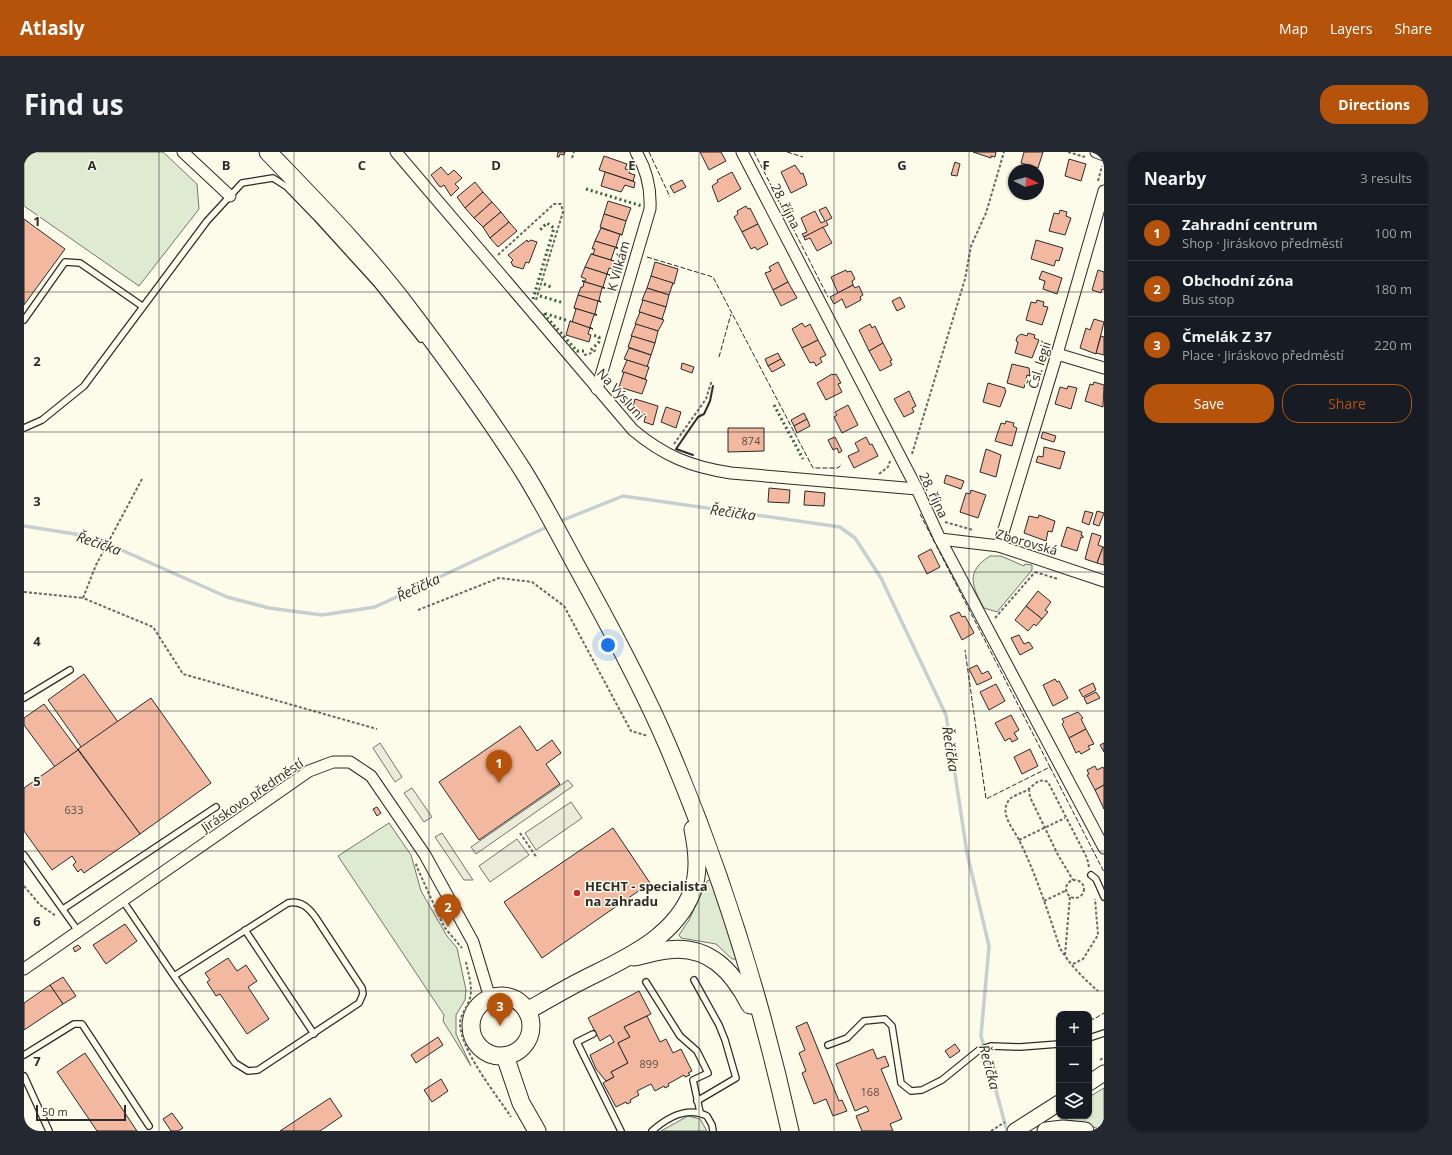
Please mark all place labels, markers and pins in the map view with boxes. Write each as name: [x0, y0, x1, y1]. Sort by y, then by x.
pin: 1: [486, 750, 512, 783]
place label: HECHT - specialista na zahradu: [585, 877, 708, 910]
marker: HECHT - specialista na zahradu: [572, 888, 582, 898]
pin: 2: [435, 894, 461, 927]
pin: 3: [487, 993, 513, 1026]

